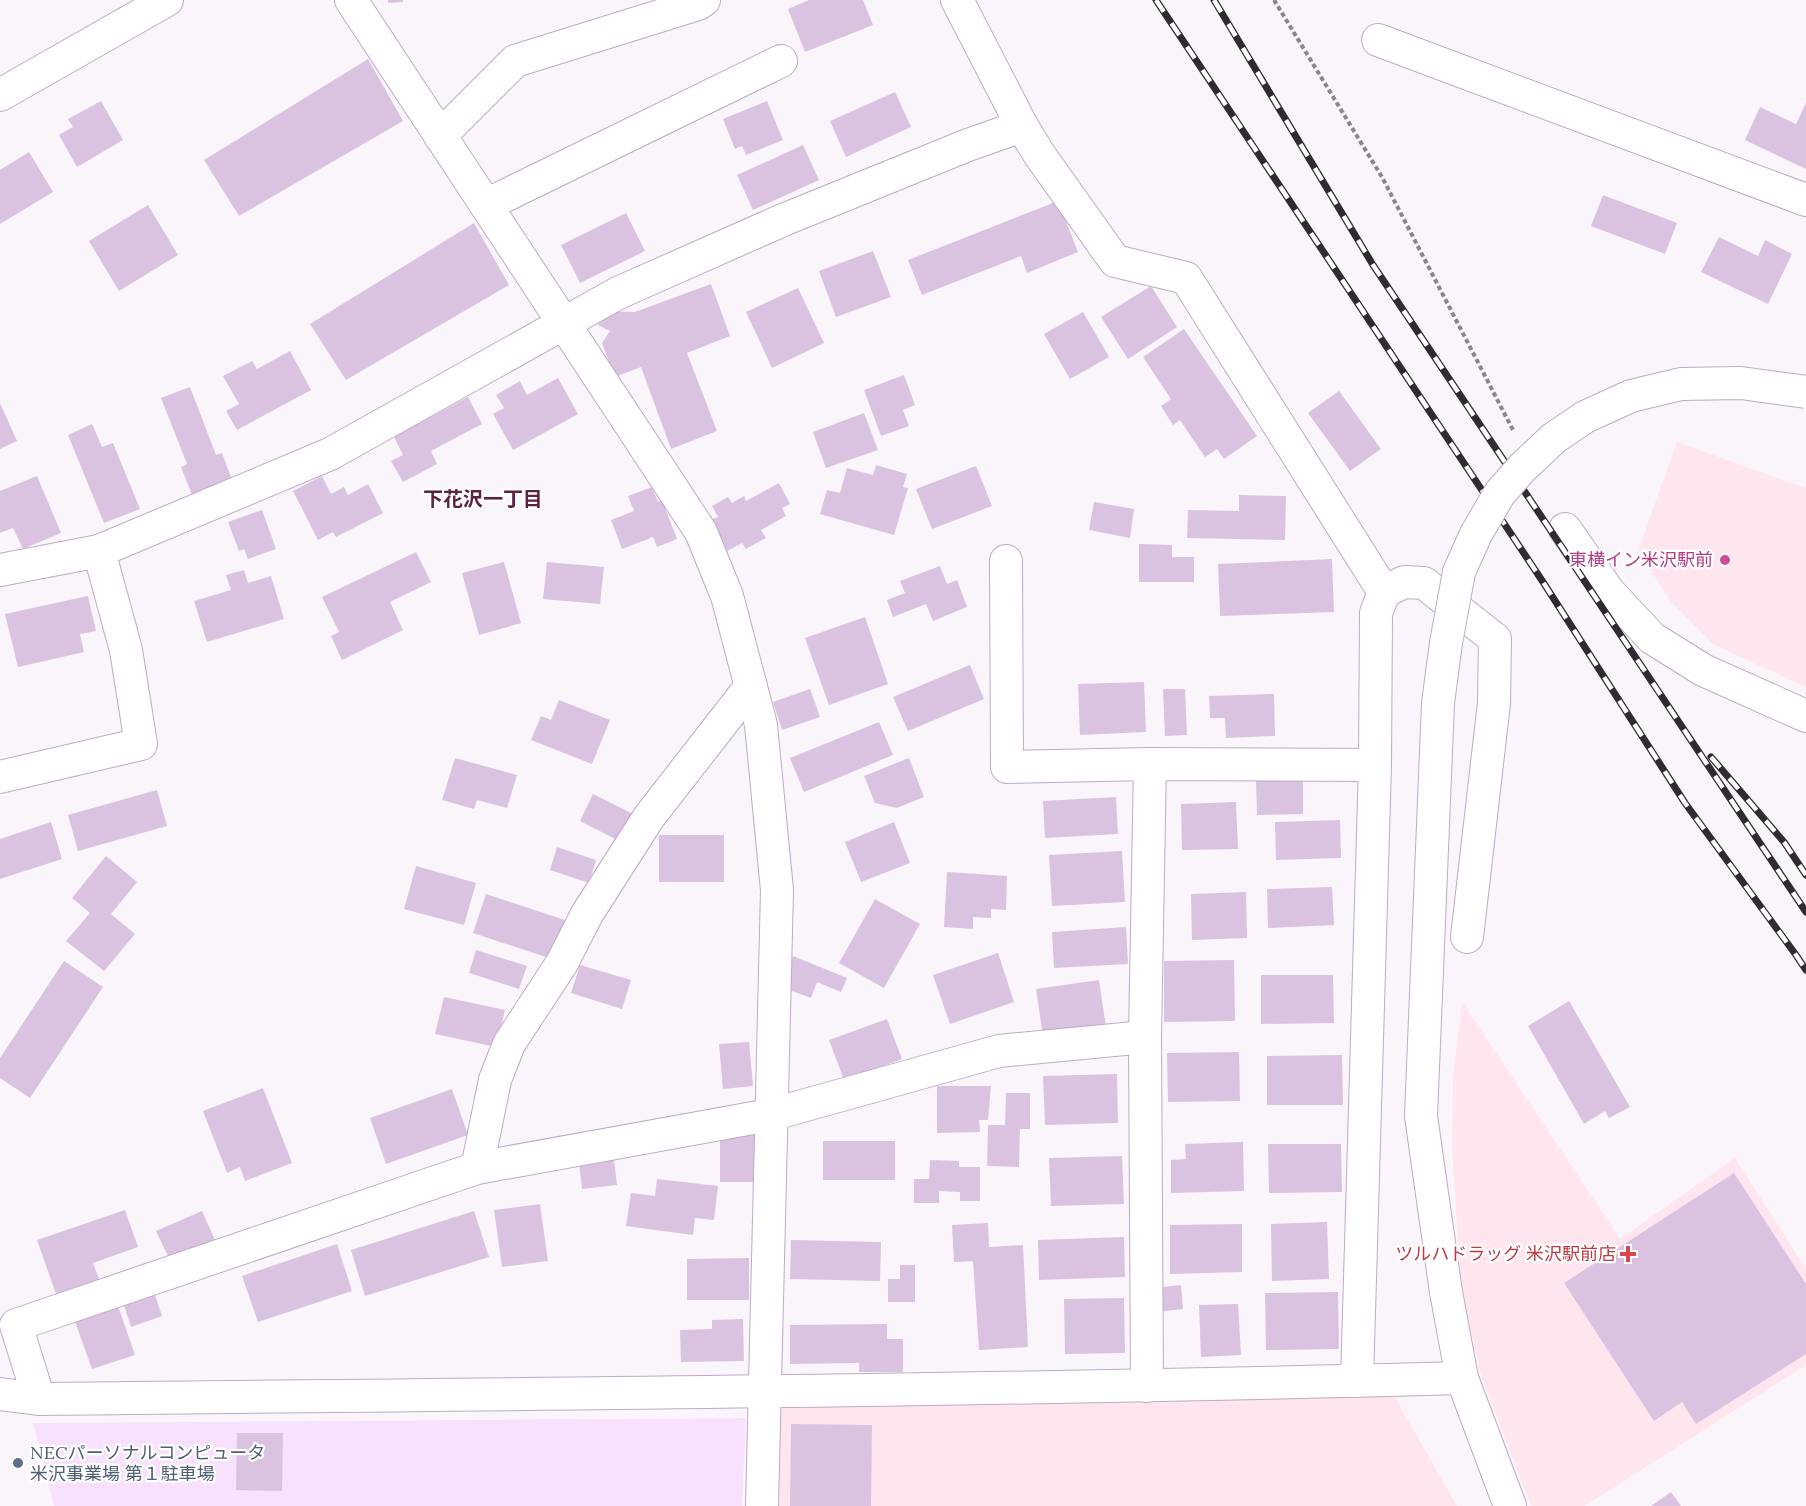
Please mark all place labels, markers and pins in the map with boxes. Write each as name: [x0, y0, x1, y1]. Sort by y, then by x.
place label: 東横イン米沢駅前: [1569, 548, 1713, 571]
marker: 東横イン米沢駅前: [1718, 553, 1732, 567]
place label: ツルハドラッグ 米沢駅前店: [1395, 1242, 1616, 1265]
marker: ツルハドラッグ 米沢駅前店: [1621, 1247, 1635, 1261]
place label: NECパーソナルコンピュータ 米沢事業場 第１駐車場: [30, 1441, 265, 1485]
marker: NECパーソナルコンピュータ 米沢事業場 第１駐車場: [11, 1456, 25, 1470]

